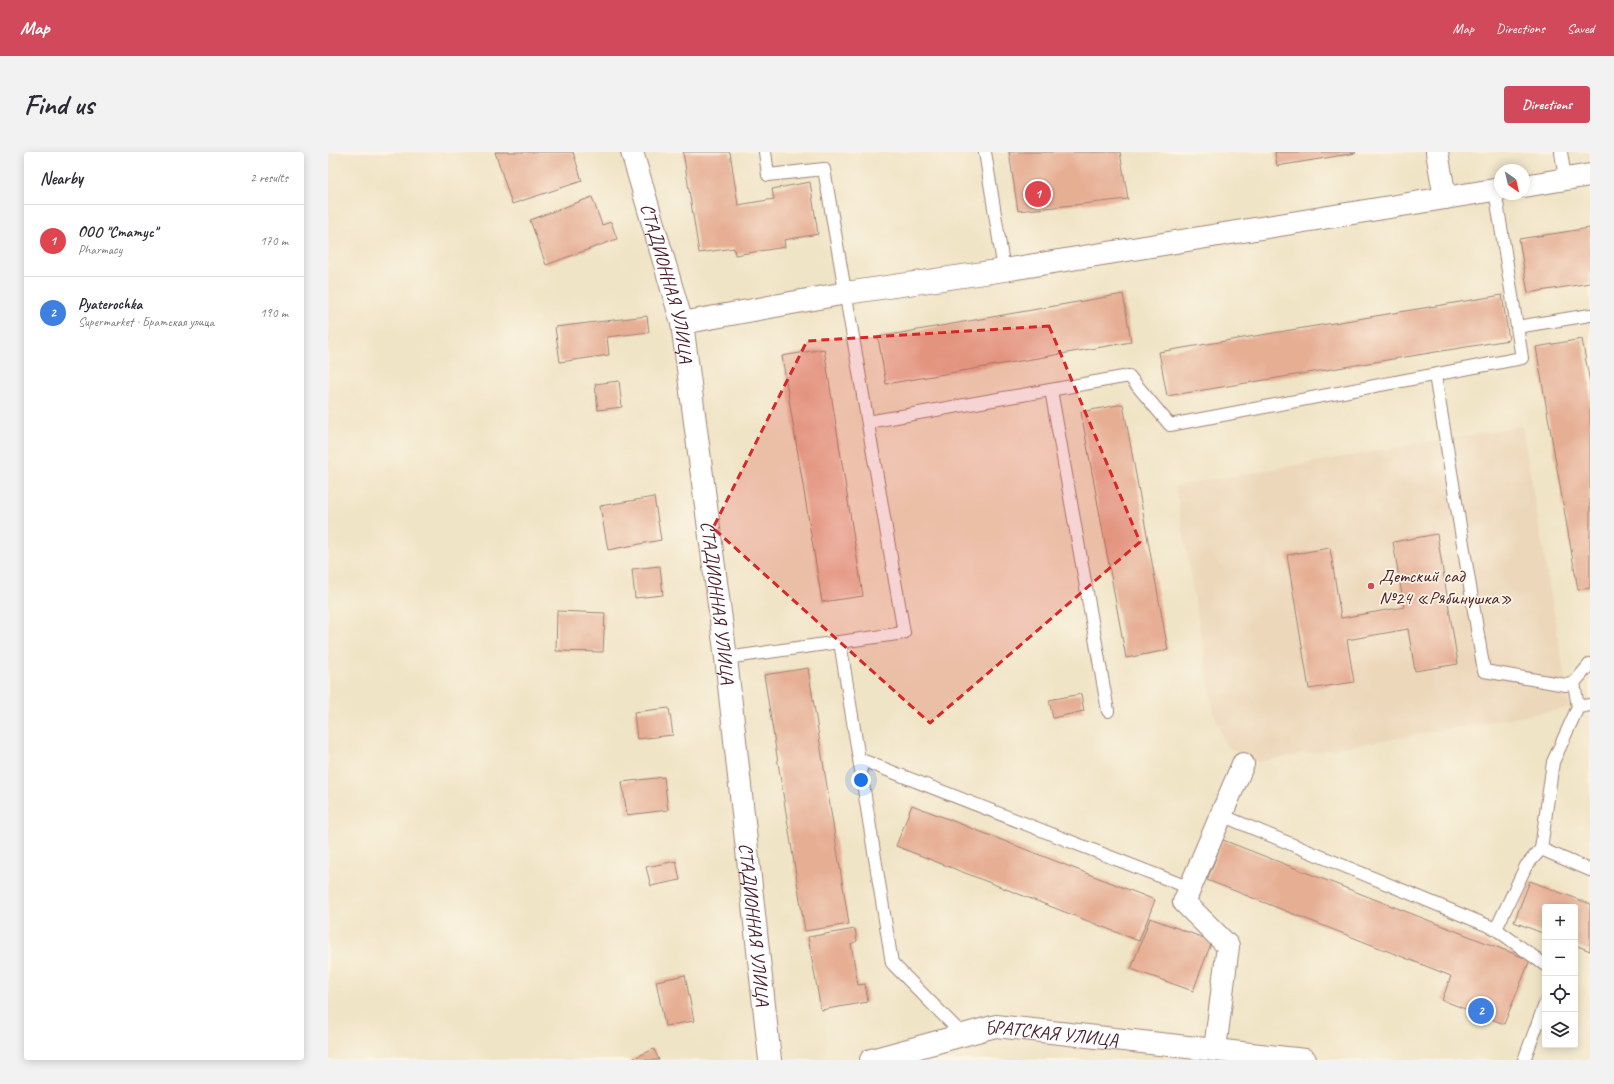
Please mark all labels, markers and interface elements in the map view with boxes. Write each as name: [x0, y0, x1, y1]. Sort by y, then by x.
text: Map: [20, 16, 50, 40]
text: Map: [1453, 20, 1474, 37]
text: Directions: [1496, 20, 1545, 37]
text: Saved: [1567, 20, 1594, 37]
button: Directions: [1504, 86, 1590, 123]
text: Find us: [24, 87, 94, 122]
north arrow: [1494, 164, 1530, 200]
text: Nearby: [40, 168, 83, 189]
text: 2 results: [250, 170, 288, 186]
pin: 1: [1025, 179, 1051, 209]
street label: СТАДИОННАЯ УЛИЦА: [635, 201, 698, 365]
text: ООО "Статус": [78, 223, 157, 242]
text: 1: [50, 233, 56, 249]
text: 170 m: [260, 233, 288, 249]
text: Pharmacy: [78, 242, 122, 258]
text: Pyaterochka: [78, 295, 142, 314]
text: 2: [50, 305, 56, 321]
text: 190 m: [260, 305, 288, 321]
text: Supermarket · Братская улица: [78, 314, 214, 330]
street label: СТАДИОННАЯ УЛИЦА: [695, 520, 740, 686]
place label: Детский сад №24 «Рябинушка»: [1379, 564, 1512, 610]
marker: Детский сад №24 «Рябинушка»: [1366, 581, 1376, 591]
your location: [851, 770, 871, 790]
street label: СТАДИОННАЯ УЛИЦА: [733, 842, 775, 1008]
map controls: [1542, 904, 1578, 1048]
button: +: [1542, 904, 1578, 940]
button: −: [1542, 940, 1578, 976]
button: locate: [1542, 976, 1578, 1012]
pin: 2: [1468, 996, 1494, 1026]
button: layers: [1542, 1012, 1578, 1048]
street label: БРАТСКАЯ УЛИЦА: [982, 1015, 1120, 1052]

